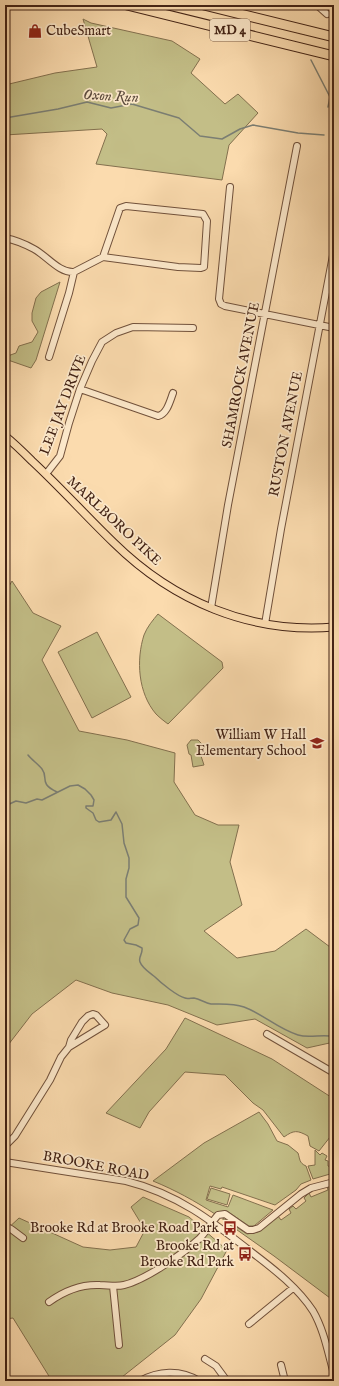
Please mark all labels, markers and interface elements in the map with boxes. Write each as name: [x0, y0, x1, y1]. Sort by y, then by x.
road number: MD 4: [210, 19, 250, 41]
place label: CubeSmart: [46, 22, 111, 40]
shop icon: CubeSmart: [27, 23, 43, 39]
water label: Oxon Run: [83, 85, 139, 107]
street label: SHAMROCK AVENUE: [218, 300, 264, 450]
street label: LEE JAY DRIVE: [36, 352, 91, 458]
street label: RUSTON AVENUE: [265, 370, 307, 498]
street label: MARLBORO PIKE: [63, 473, 165, 570]
place label: William W Hall Elementary School: [196, 726, 306, 760]
school or university icon: William W Hall Elementary School: [309, 735, 325, 751]
street label: BROOKE ROAD: [41, 1147, 151, 1185]
place label: Brooke Rd at Brooke Road Park: [30, 1219, 219, 1237]
bus stop icon: Brooke Rd at Brooke Road Park: [222, 1220, 238, 1236]
place label: Brooke Rd at Brooke Rd Park: [140, 1237, 234, 1271]
bus stop icon: Brooke Rd at Brooke Rd Park: [237, 1246, 253, 1262]

